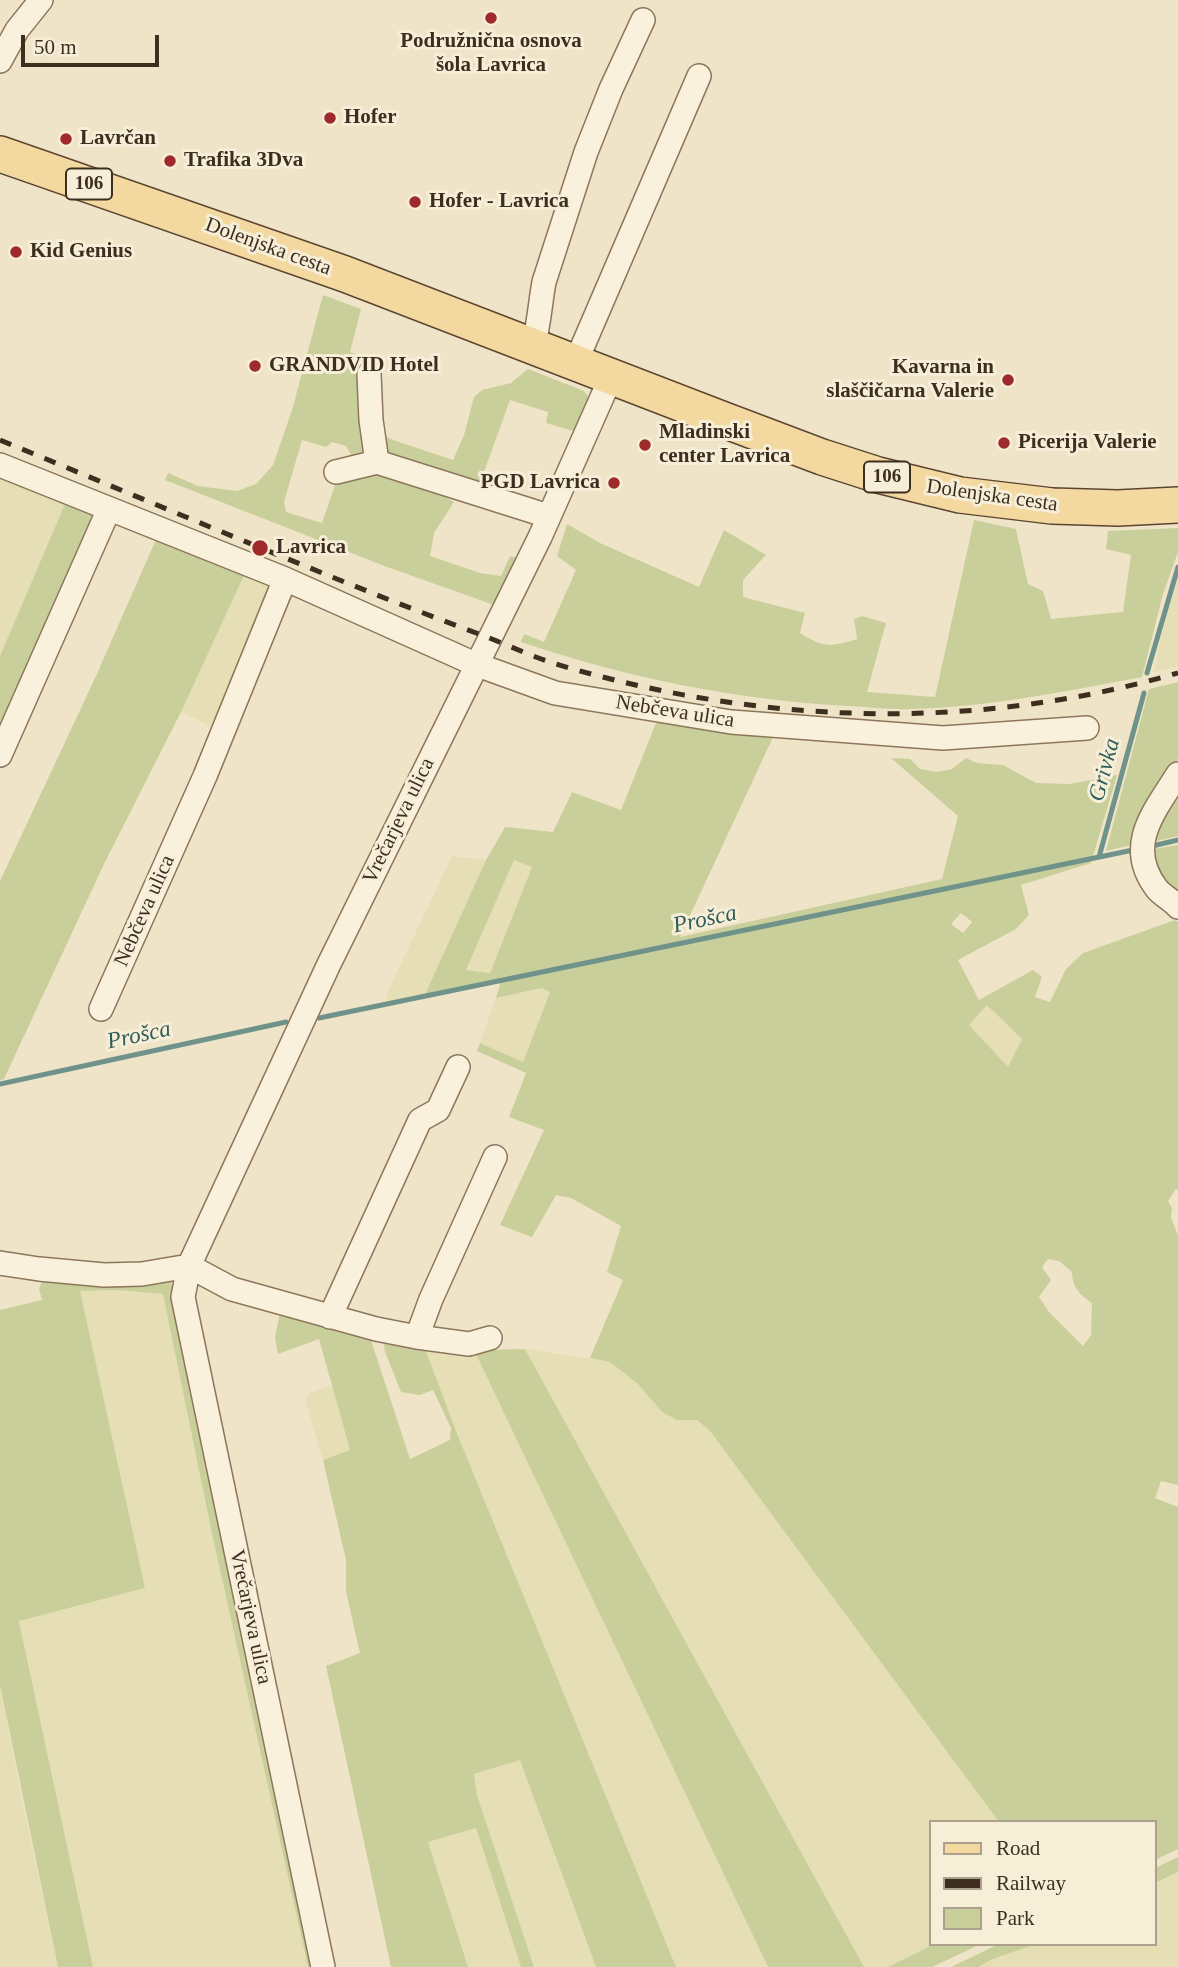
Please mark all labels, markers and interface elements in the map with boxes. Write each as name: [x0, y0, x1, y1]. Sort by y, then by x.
marker: Podružnična osnova šola Lavrica: [483, 10, 499, 26]
scale bar: [24, 21, 163, 65]
place label: Podružnična osnova šola Lavrica: [400, 29, 582, 79]
text: 50 m: [34, 35, 77, 59]
place label: Hofer: [344, 105, 396, 131]
marker: Hofer: [322, 110, 338, 126]
place label: Lavrčan: [80, 126, 156, 152]
marker: Lavrčan: [58, 131, 74, 147]
place label: Trafika 3Dva: [184, 148, 303, 174]
marker: Trafika 3Dva: [162, 153, 178, 169]
road number: 106: [66, 168, 112, 200]
place label: Hofer - Lavrica: [429, 189, 569, 215]
marker: Hofer - Lavrica: [407, 194, 423, 210]
street label: Dolenjska cesta: [201, 213, 335, 281]
place label: Kid Genius: [30, 239, 132, 265]
marker: Kid Genius: [8, 244, 24, 260]
place label: GRANDVID Hotel: [269, 353, 439, 379]
place label: Kavarna in slaščičarna Valerie: [826, 355, 994, 405]
marker: GRANDVID Hotel: [247, 358, 263, 374]
marker: Kavarna in slaščičarna Valerie: [1000, 372, 1016, 388]
place label: Mladinski center Lavrica: [659, 420, 790, 470]
place label: Picerija Valerie: [1018, 430, 1157, 456]
marker: Picerija Valerie: [996, 435, 1012, 451]
marker: Mladinski center Lavrica: [637, 437, 653, 453]
road number: 106: [864, 462, 910, 492]
place label: PGD Lavrica: [480, 470, 600, 496]
street label: Dolenjska cesta: [925, 474, 1059, 518]
marker: PGD Lavrica: [606, 475, 622, 491]
place label: Lavrica: [276, 535, 346, 561]
marker: Lavrica: [250, 538, 270, 558]
street label: Nebčeva ulica: [614, 690, 736, 734]
water label: Grivka: [1083, 736, 1127, 804]
street label: Vrečarjeva ulica: [358, 754, 440, 888]
street label: Nebčeva ulica: [109, 851, 181, 971]
water label: Prošca: [671, 900, 739, 940]
water label: Prošca: [105, 1016, 173, 1056]
street label: Vrečarjeva ulica: [223, 1547, 277, 1687]
legend: [930, 1820, 1157, 1946]
text: Road: [996, 1836, 1040, 1860]
text: Railway: [996, 1871, 1066, 1895]
text: Park: [996, 1906, 1035, 1930]

